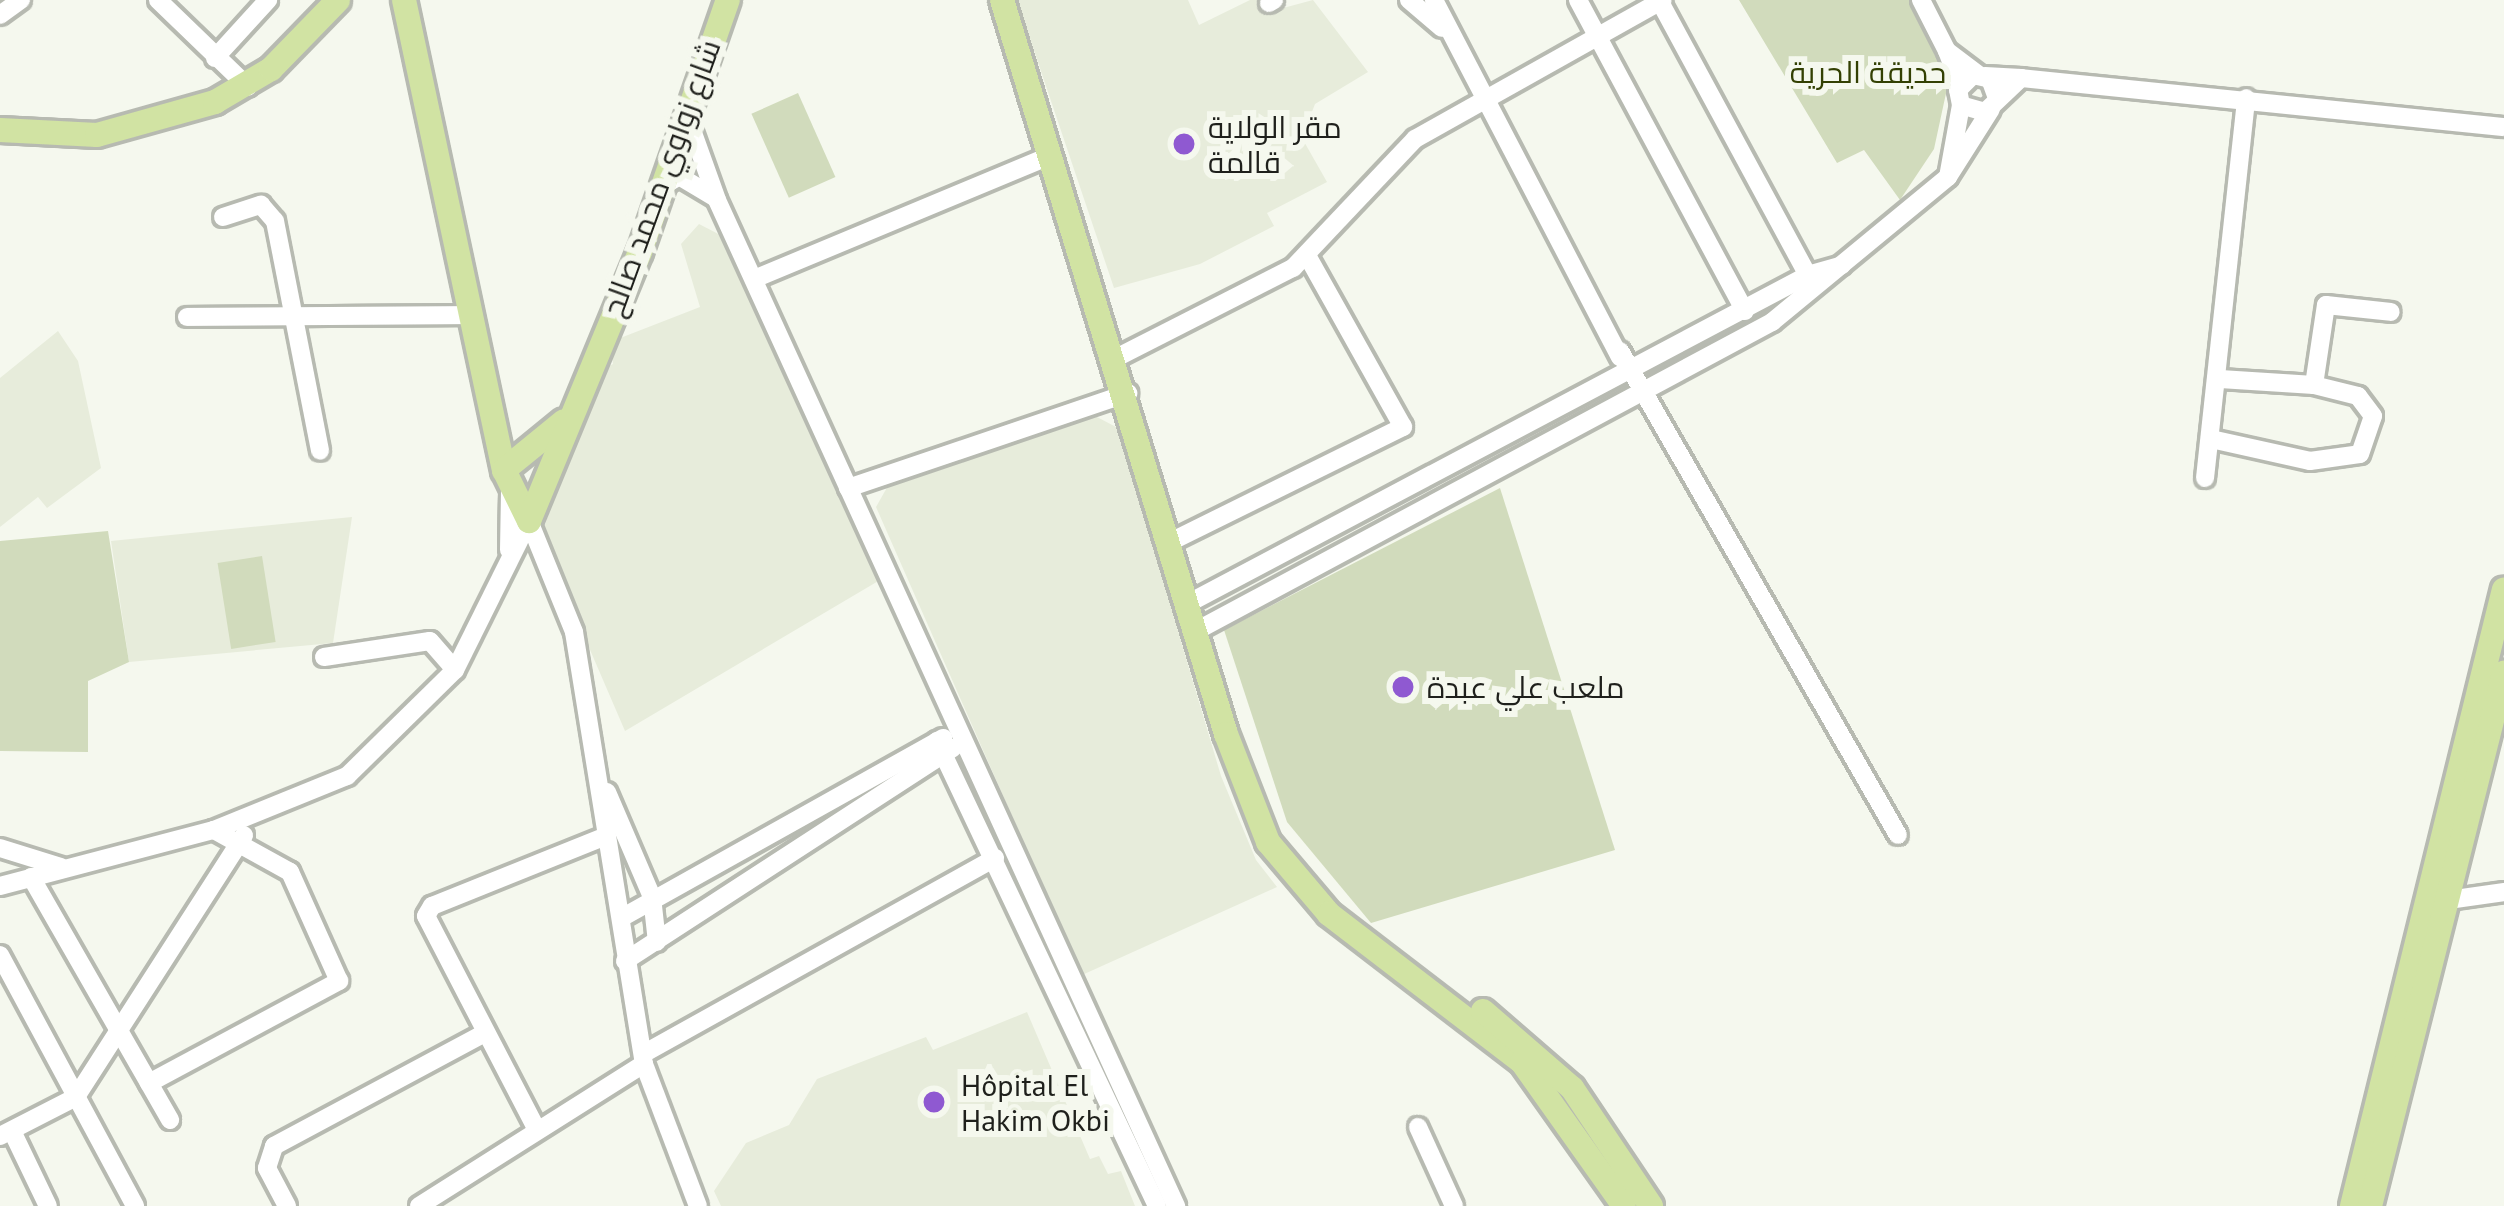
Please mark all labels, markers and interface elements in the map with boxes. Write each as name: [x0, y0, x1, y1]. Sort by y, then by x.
street label: شارع زواوي محمد صالح: [594, 35, 728, 321]
park label: حديقة الحرية: [1790, 54, 1946, 90]
place label: مقر الولاية قالمة: [1208, 109, 1342, 180]
marker: مقر الولاية قالمة: [1171, 131, 1197, 157]
place label: ملعب علي عبدة: [1427, 669, 1625, 705]
marker: ملعب علي عبدة: [1390, 674, 1416, 700]
place label: Hôpital El Hakim Okbi: [961, 1067, 1110, 1138]
marker: Hôpital El Hakim Okbi: [918, 1086, 950, 1118]

